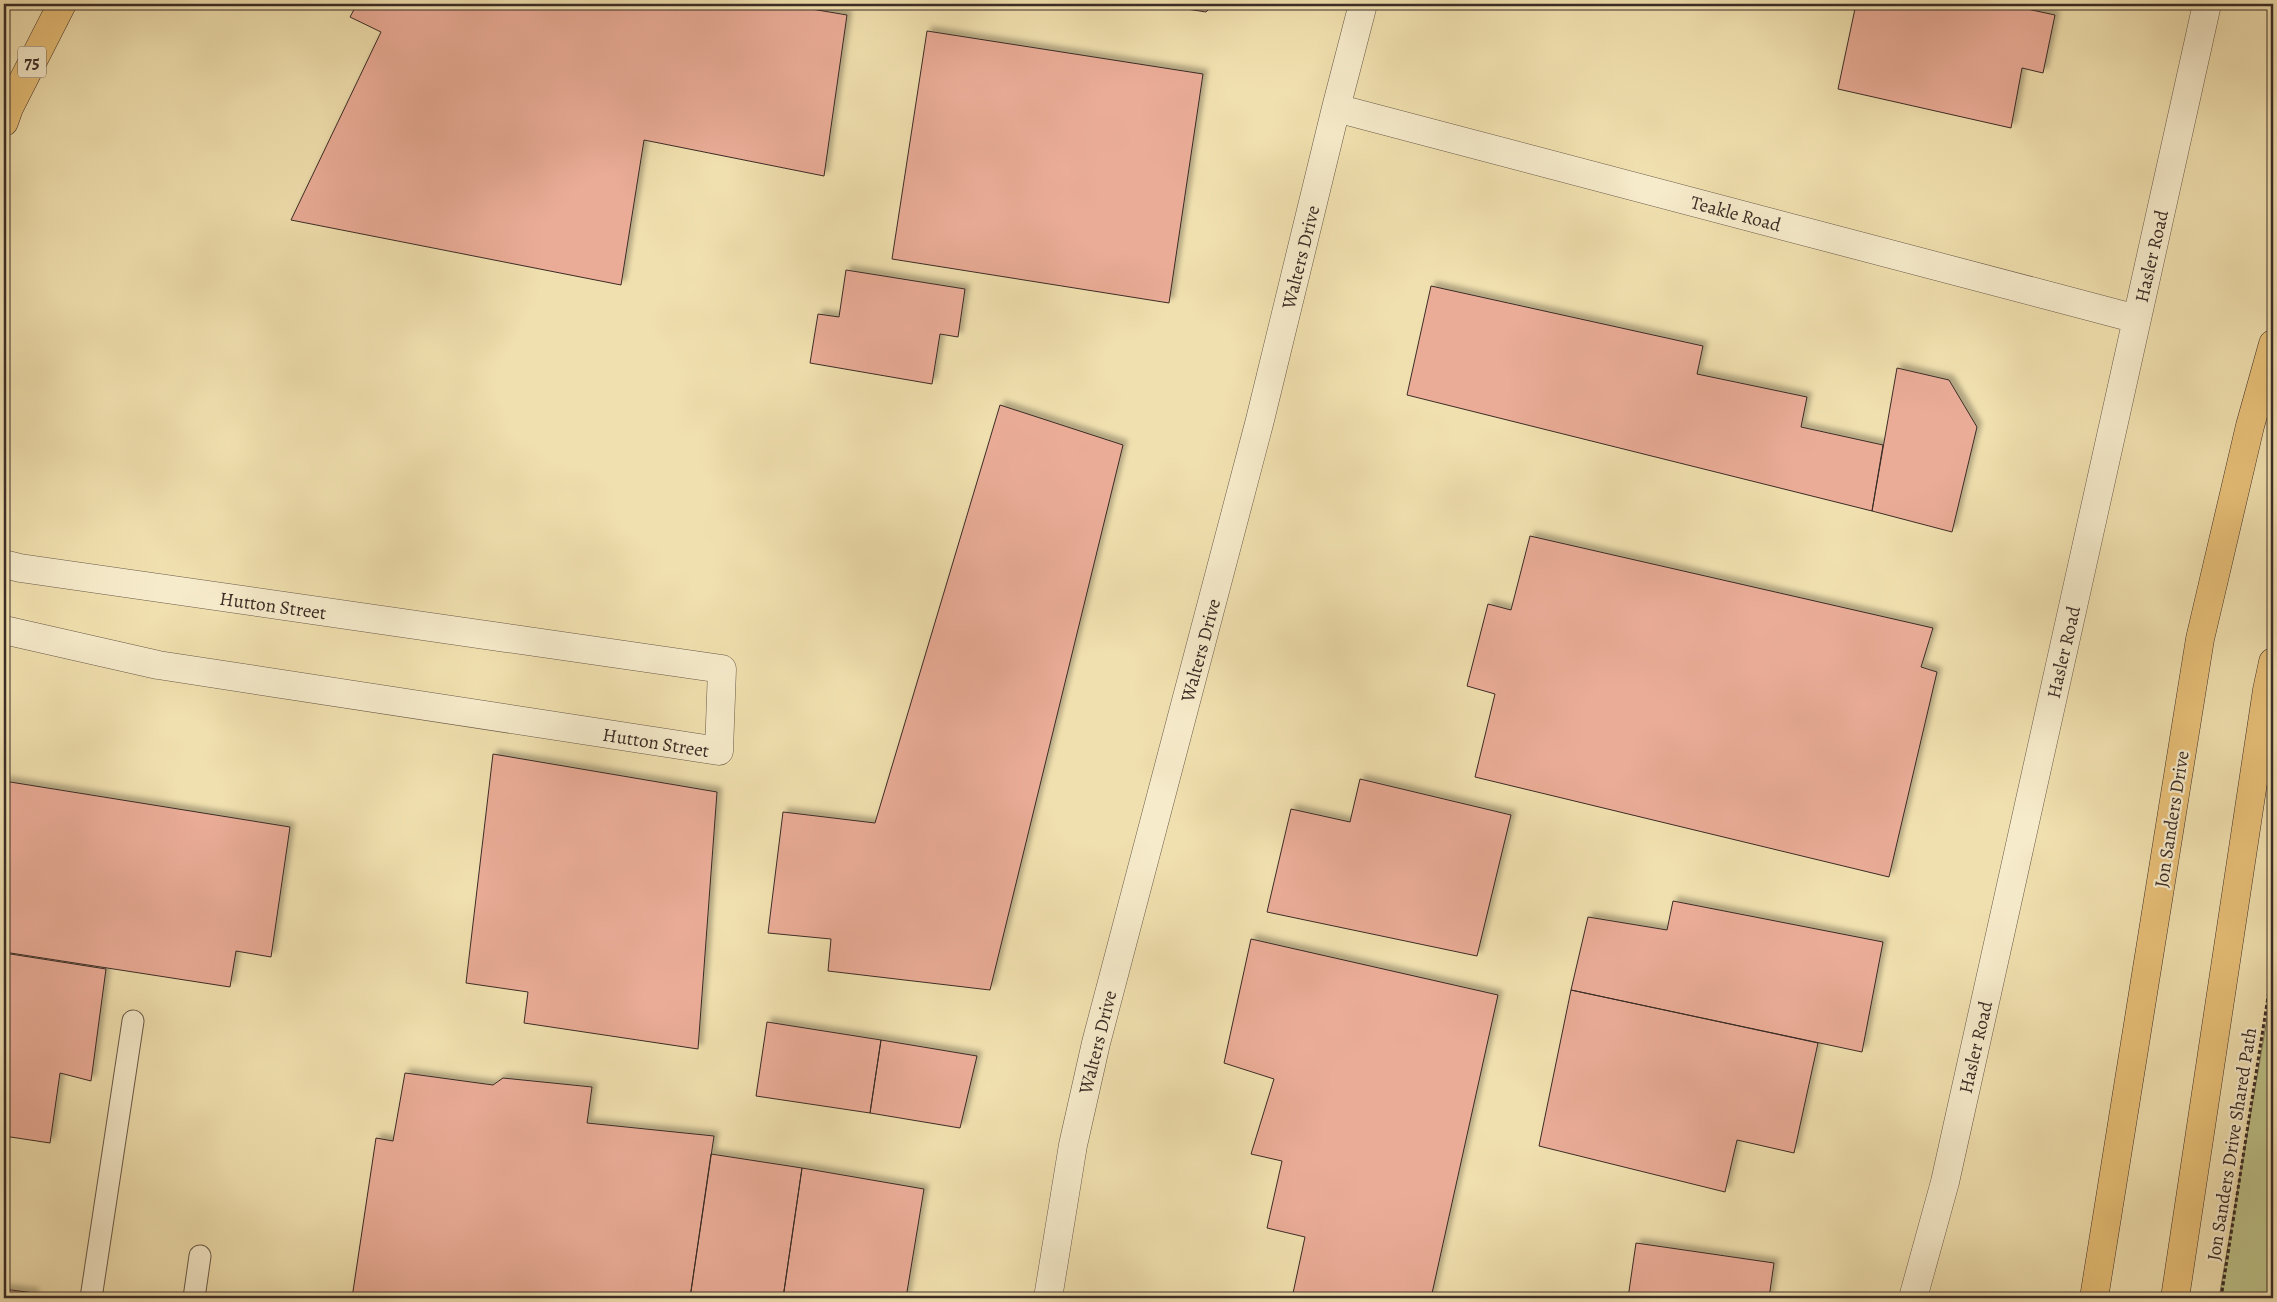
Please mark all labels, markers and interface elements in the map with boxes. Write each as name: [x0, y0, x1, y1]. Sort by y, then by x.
road number: 75: [18, 46, 46, 78]
street label: Teakle Road: [1688, 189, 1785, 239]
street label: Walters Drive: [1275, 203, 1326, 313]
street label: Hasler Road: [2129, 207, 2175, 305]
street label: Hutton Street: [218, 586, 328, 626]
street label: Walters Drive: [1174, 596, 1227, 706]
street label: Hasler Road: [2041, 603, 2087, 701]
street label: Hutton Street: [601, 722, 711, 764]
street label: Jon Sanders Drive: [2148, 749, 2196, 889]
street label: Walters Drive: [1072, 988, 1123, 1098]
street label: Hasler Road: [1953, 998, 1999, 1096]
street label: Jon Sanders Drive Shared Path: [2201, 1026, 2263, 1263]

